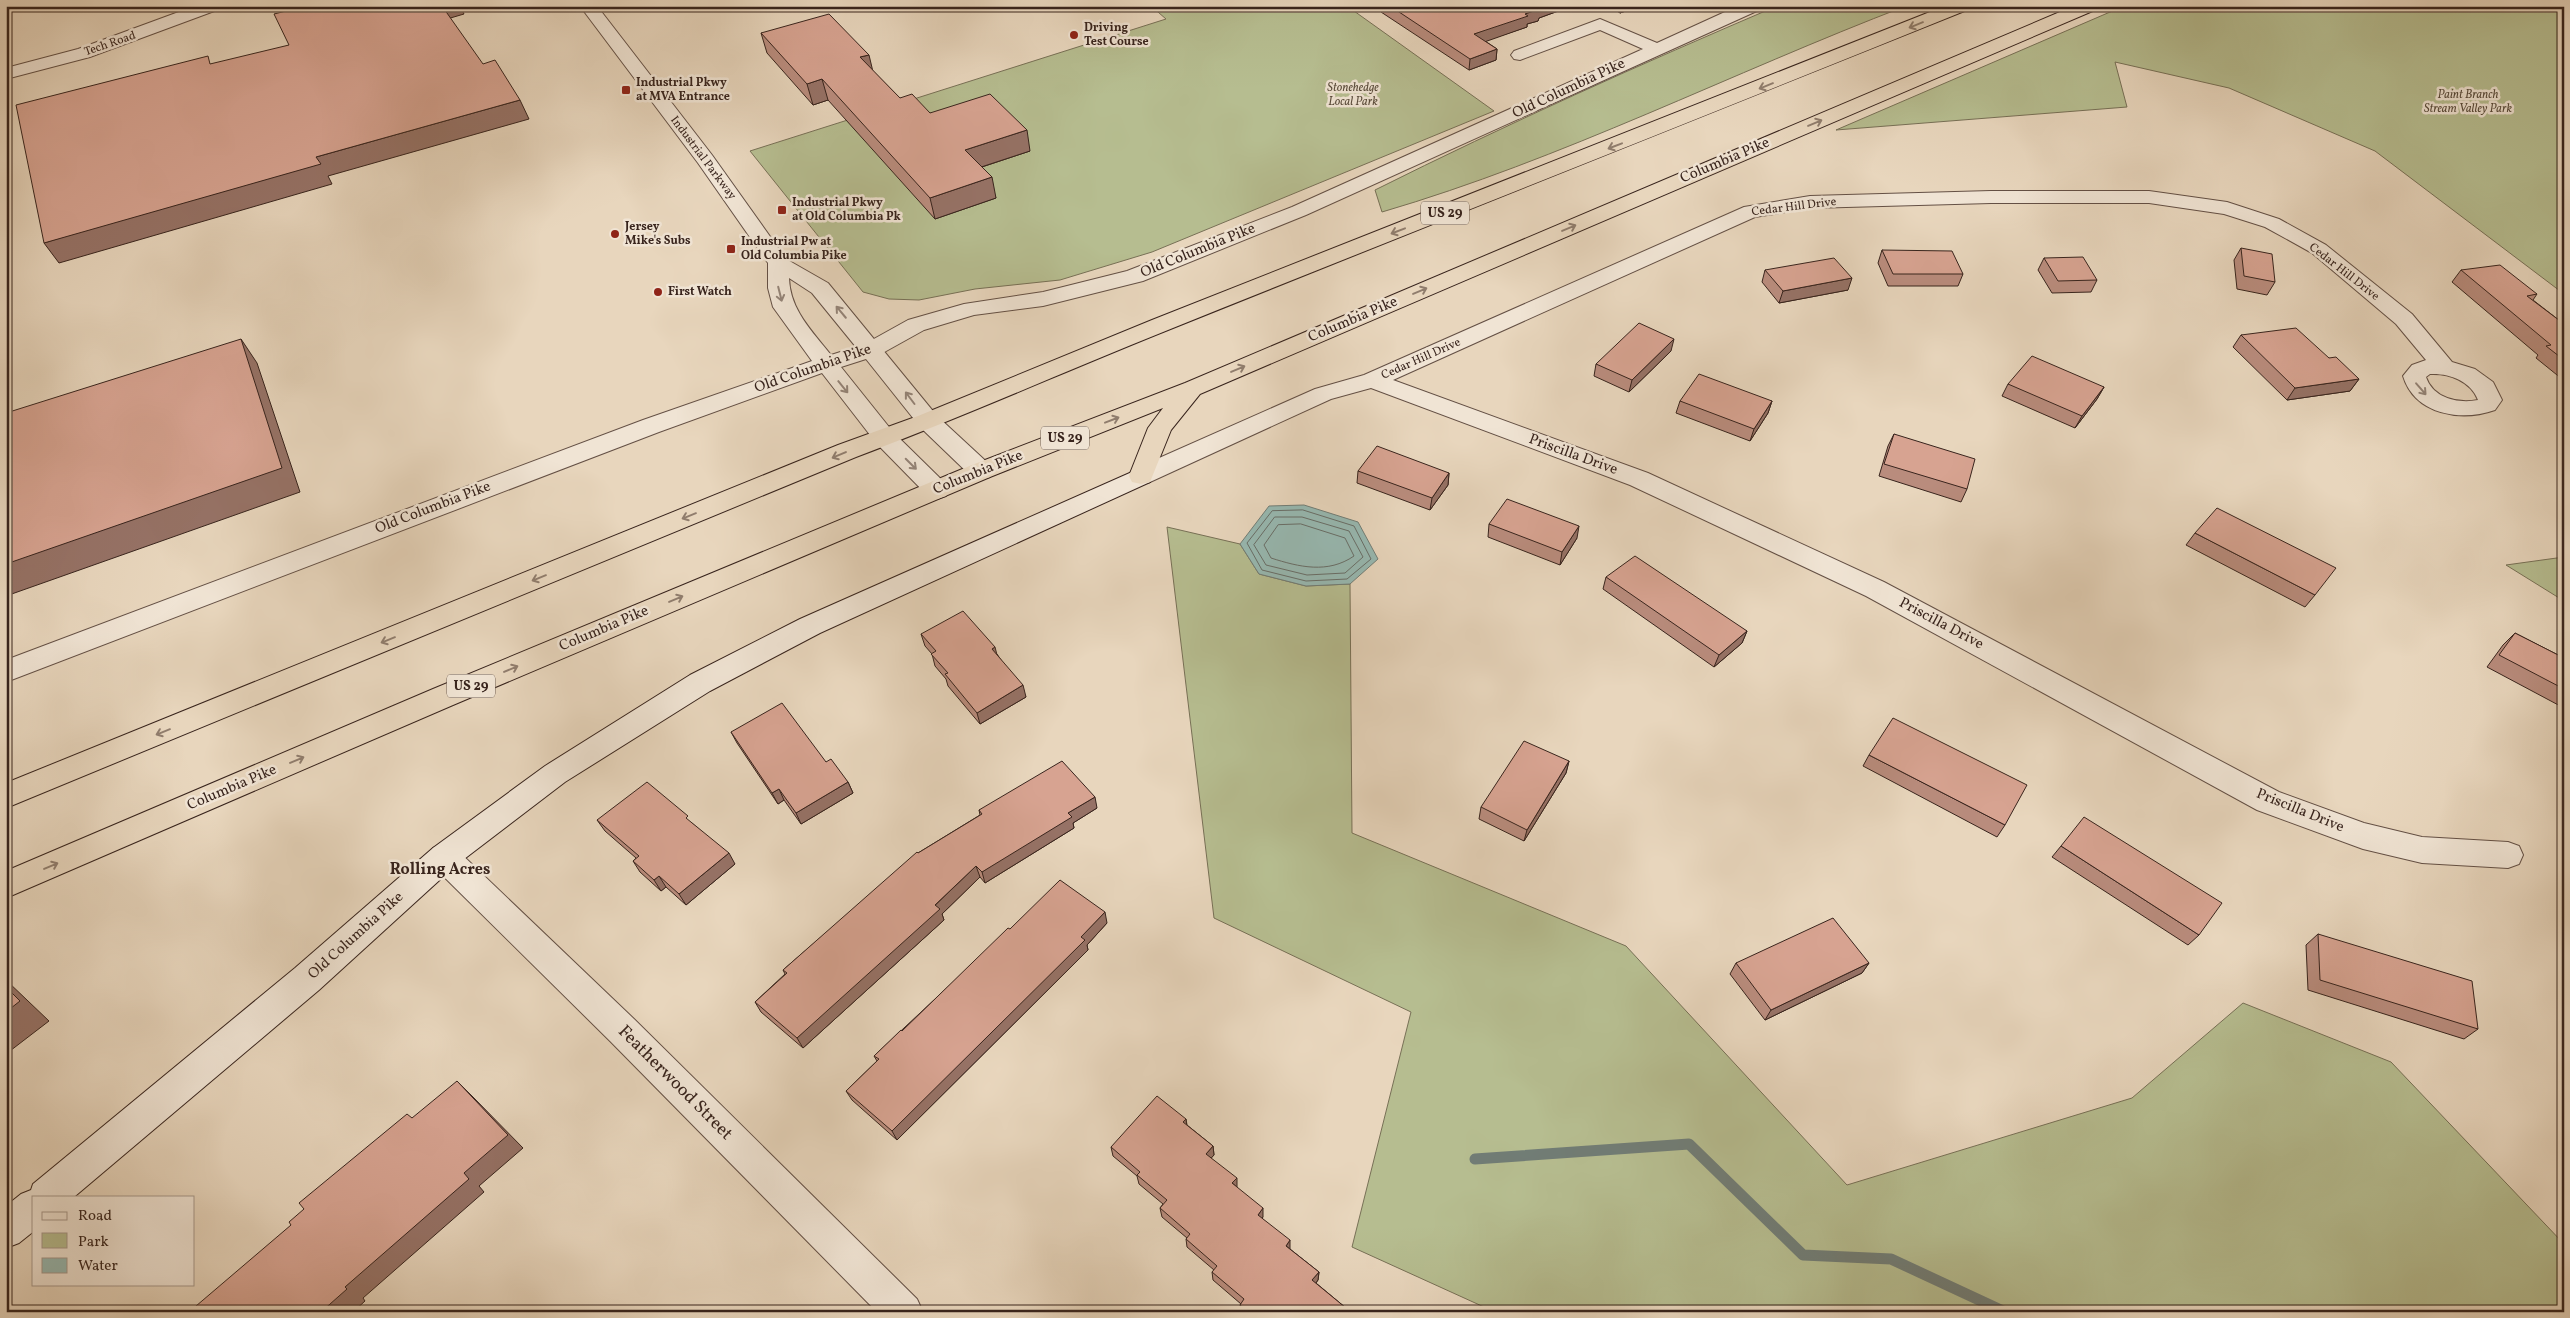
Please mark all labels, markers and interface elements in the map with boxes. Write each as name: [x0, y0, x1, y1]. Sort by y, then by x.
place label: Driving Test Course: [1084, 20, 1149, 50]
one-way arrow: [1909, 20, 1924, 30]
street label: Tech Road: [82, 28, 138, 60]
marker: Driving Test Course: [1068, 29, 1080, 41]
street label: Old Columbia Pike: [1509, 54, 1629, 124]
place label: Industrial Pkwy at MVA Entrance: [636, 75, 730, 105]
park label: Stonehedge Local Park: [1327, 80, 1379, 110]
one-way arrow: [1758, 82, 1773, 91]
marker: Industrial Pkwy at MVA Entrance: [620, 84, 632, 96]
park label: Paint Branch Stream Valley Park: [2424, 87, 2513, 117]
street label: Industrial Parkway: [666, 113, 740, 203]
one-way arrow: [1807, 118, 1822, 127]
street label: Columbia Pike: [1677, 133, 1773, 189]
one-way arrow: [1608, 142, 1623, 151]
street label: Cedar Hill Drive: [1751, 194, 1838, 220]
place label: Industrial Pkwy at Old Columbia Pk: [792, 195, 902, 225]
road number: US 29: [1421, 202, 1469, 224]
marker: Industrial Pkwy at Old Columbia Pk: [776, 204, 788, 216]
street label: Old Columbia Pike: [1137, 218, 1259, 284]
place label: Jersey Mike's Subs: [624, 219, 691, 249]
one-way arrow: [1561, 222, 1576, 232]
marker: Jersey Mike's Subs: [609, 228, 621, 240]
one-way arrow: [1391, 228, 1406, 237]
place label: Industrial Pw at Old Columbia Pike: [741, 234, 847, 264]
street label: Cedar Hill Drive: [2305, 239, 2383, 305]
marker: Industrial Pw at Old Columbia Pike: [725, 243, 737, 255]
place label: First Watch: [668, 284, 732, 300]
marker: First Watch: [652, 286, 664, 298]
one-way arrow: [775, 286, 785, 302]
one-way arrow: [1412, 286, 1427, 296]
street label: Columbia Pike: [1305, 292, 1401, 348]
one-way arrow: [835, 306, 846, 319]
street label: Cedar Hill Drive: [1379, 334, 1463, 384]
street label: Old Columbia Pike: [752, 339, 874, 399]
one-way arrow: [1230, 363, 1245, 373]
one-way arrow: [838, 380, 849, 393]
one-way arrow: [2415, 382, 2427, 395]
one-way arrow: [905, 392, 916, 405]
one-way arrow: [1104, 415, 1120, 424]
road number: US 29: [1041, 426, 1089, 449]
street label: Priscilla Drive: [1526, 429, 1620, 481]
street label: Columbia Pike: [930, 445, 1026, 501]
one-way arrow: [832, 450, 847, 460]
one-way arrow: [905, 458, 917, 470]
street label: Old Columbia Pike: [372, 476, 494, 540]
one-way arrow: [682, 512, 697, 522]
one-way arrow: [532, 574, 547, 583]
street label: Priscilla Drive: [1895, 593, 1987, 655]
one-way arrow: [668, 594, 683, 603]
street label: Columbia Pike: [556, 601, 652, 657]
one-way arrow: [381, 636, 396, 645]
one-way arrow: [502, 664, 518, 673]
road number: US 29: [447, 674, 495, 698]
one-way arrow: [156, 728, 172, 737]
one-way arrow: [289, 755, 304, 765]
street label: Columbia Pike: [184, 760, 280, 816]
street label: Priscilla Drive: [2253, 784, 2347, 838]
district label: Rolling Acres: [390, 859, 490, 881]
one-way arrow: [43, 861, 58, 871]
street label: Old Columbia Pike: [304, 887, 408, 985]
street label: Featherwood Street: [612, 1020, 738, 1146]
legend: [32, 1196, 195, 1286]
text: Road: [78, 1206, 112, 1227]
text: Park: [78, 1232, 109, 1253]
text: Water: [78, 1256, 118, 1277]

